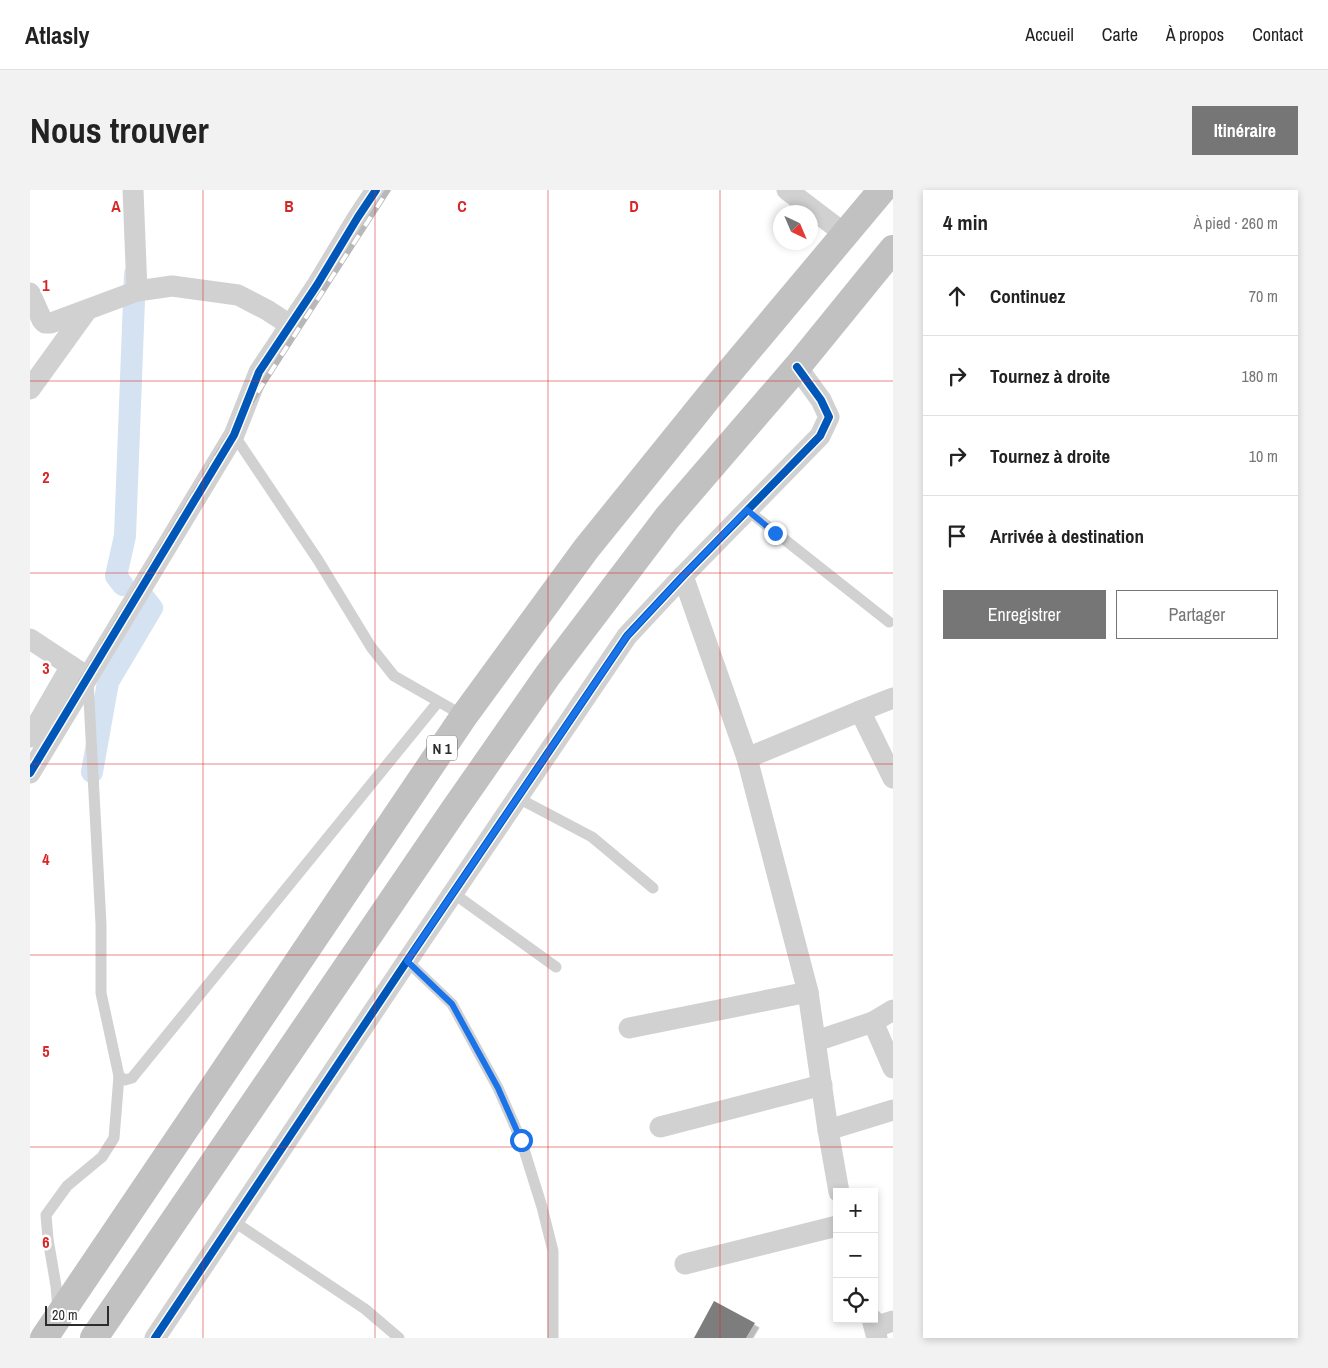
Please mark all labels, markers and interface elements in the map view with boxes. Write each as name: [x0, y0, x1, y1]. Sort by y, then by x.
text: Atlasly: [25, 19, 90, 51]
text: Accueil: [1025, 22, 1074, 47]
text: Carte: [1102, 22, 1138, 47]
text: À propos: [1166, 22, 1224, 47]
text: Contact: [1252, 22, 1303, 47]
button: Itinéraire: [1192, 106, 1298, 155]
text: Nous trouver: [30, 107, 209, 154]
text: A: [111, 195, 121, 217]
text: B: [284, 195, 294, 217]
text: C: [457, 195, 467, 217]
text: D: [629, 195, 639, 217]
north arrow: [773, 205, 818, 250]
text: 4 min: [943, 208, 988, 237]
text: À pied · 260 m: [1193, 212, 1278, 234]
text: 1: [42, 274, 50, 296]
icon: ahead: [943, 282, 971, 310]
text: Continuez: [990, 283, 1065, 309]
text: 70 m: [1249, 285, 1278, 307]
icon: right: [943, 362, 971, 390]
text: Tournez à droite: [990, 363, 1110, 389]
text: 180 m: [1242, 365, 1278, 387]
icon: right: [943, 442, 971, 470]
text: Tournez à droite: [990, 443, 1110, 469]
text: 10 m: [1249, 445, 1278, 467]
text: 2: [42, 466, 50, 488]
route end: [764, 522, 787, 545]
icon: arrive: [943, 522, 971, 550]
text: Arrivée à destination: [990, 523, 1144, 549]
button: Enregistrer: [943, 590, 1106, 639]
button: Partager: [1116, 590, 1278, 639]
text: 3: [42, 657, 50, 679]
road number: N 1: [427, 736, 457, 760]
text: 4: [42, 848, 50, 870]
text: 5: [42, 1040, 50, 1062]
route start: [510, 1129, 533, 1152]
map controls: [833, 1188, 878, 1323]
button: +: [833, 1188, 878, 1233]
text: 6: [42, 1231, 50, 1253]
button: −: [833, 1233, 878, 1278]
button: locate: [833, 1278, 878, 1323]
scale bar: [45, 1303, 109, 1326]
text: 20 m: [52, 1306, 78, 1324]

